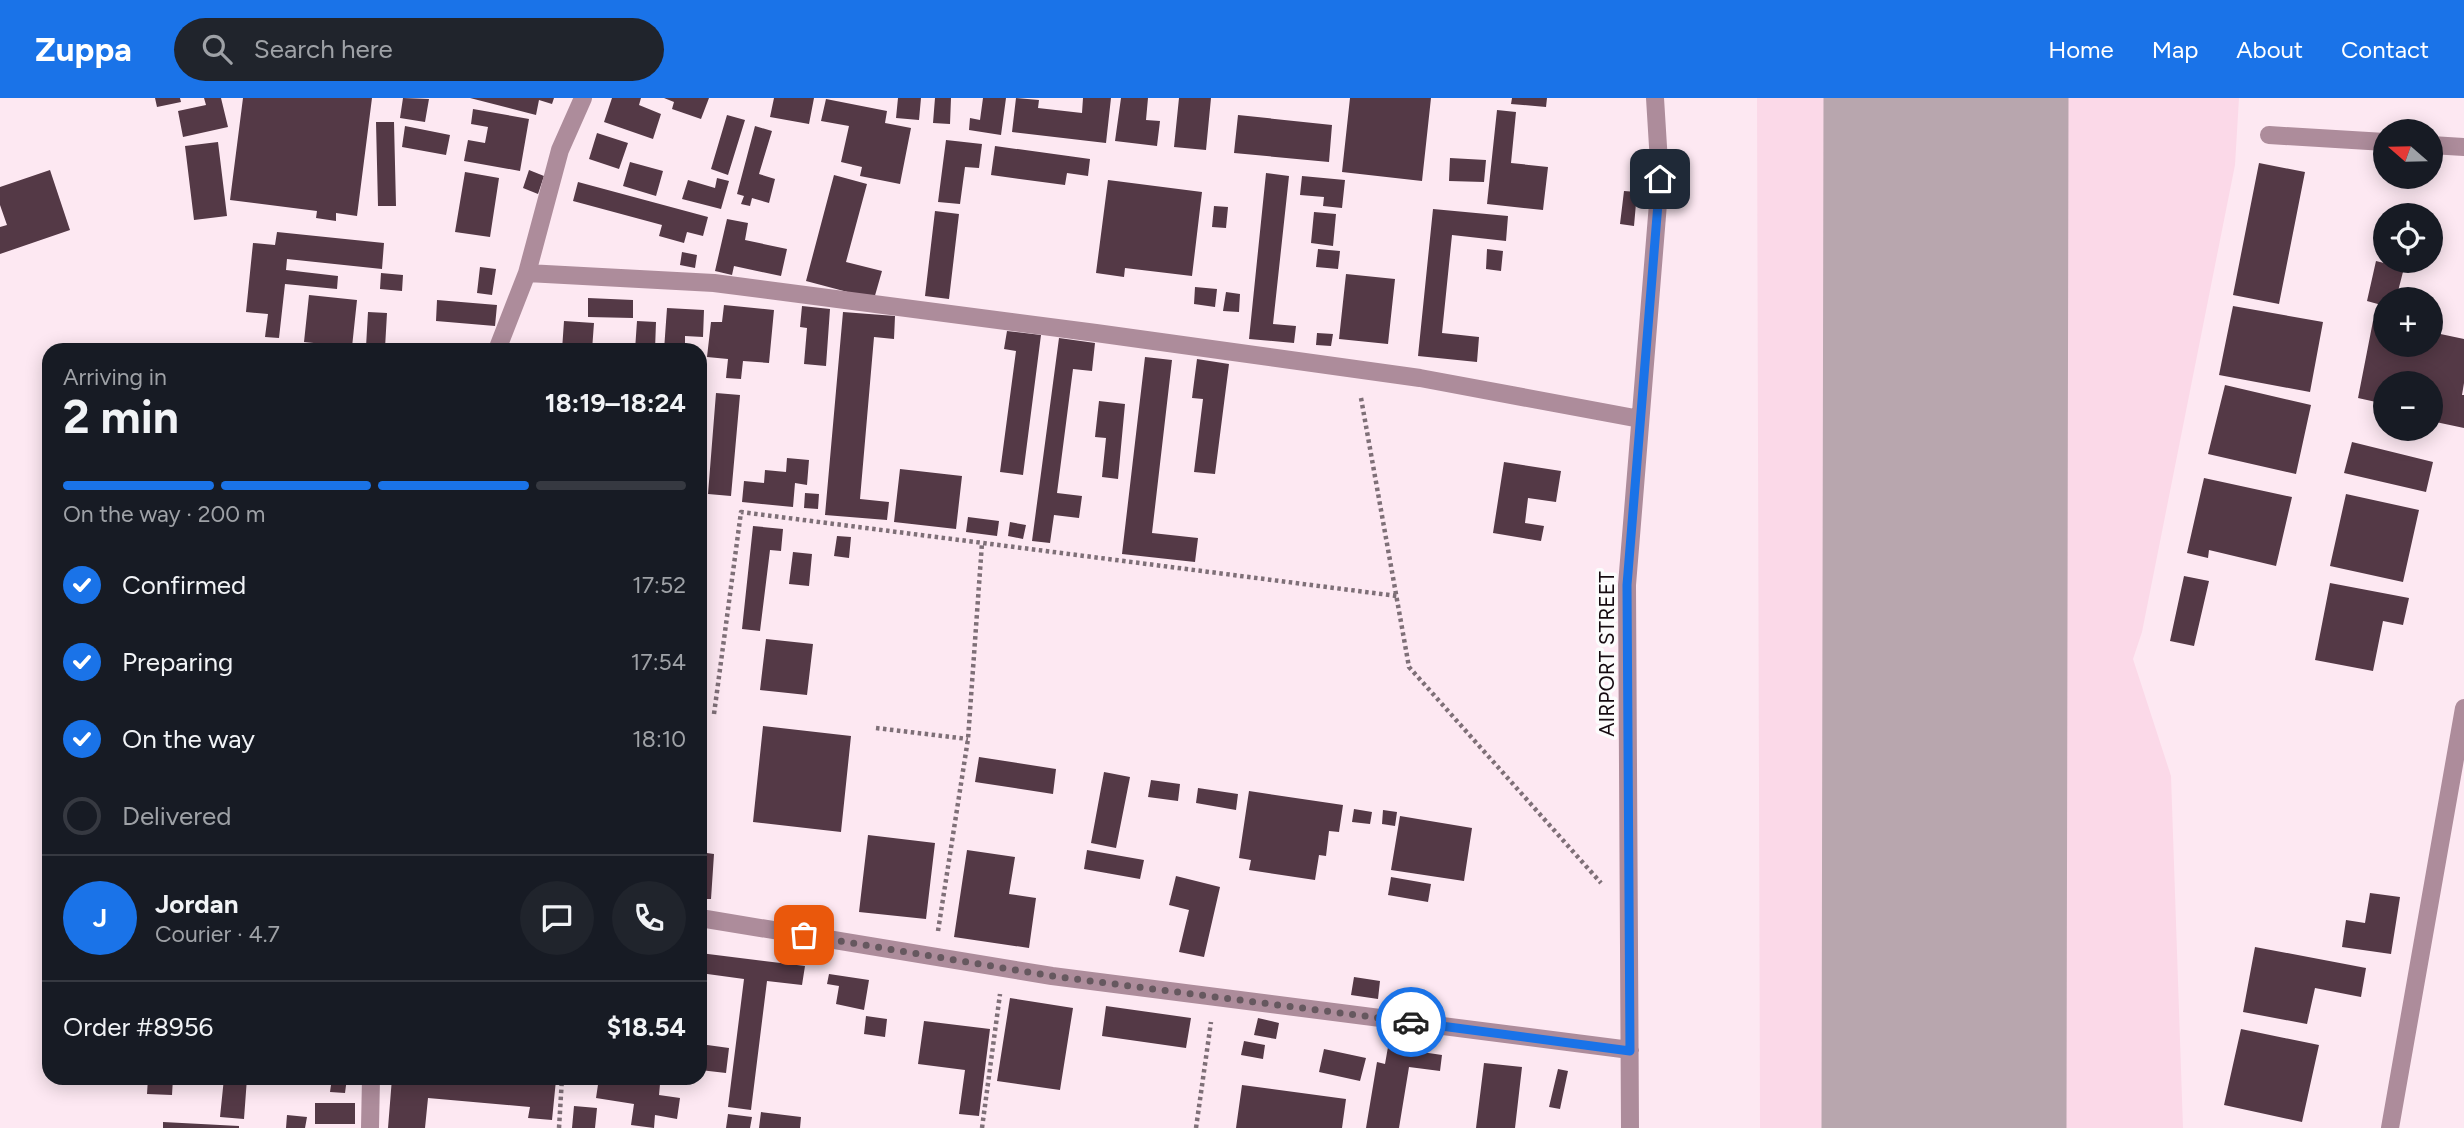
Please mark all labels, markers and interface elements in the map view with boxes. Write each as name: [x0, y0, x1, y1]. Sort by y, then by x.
search box: [174, 18, 664, 81]
text: Zuppa: [35, 30, 132, 69]
icon: search: [198, 30, 236, 68]
text: Search here: [254, 33, 393, 65]
text: Home: [2048, 35, 2114, 64]
text: Map: [2152, 35, 2198, 64]
text: About: [2236, 35, 2303, 64]
text: Contact: [2341, 35, 2429, 64]
north arrow: [2373, 119, 2443, 189]
map controls: [2373, 119, 2443, 441]
pin: [1630, 149, 1690, 209]
icon: home: [1641, 160, 1679, 198]
button: locate: [2373, 203, 2443, 273]
button: +: [2373, 287, 2443, 357]
text: Arriving in: [63, 363, 167, 391]
button: −: [2373, 371, 2443, 441]
text: 18:19–18:24: [545, 387, 686, 419]
text: 2 min: [63, 389, 179, 445]
text: On the way · 200 m: [63, 500, 265, 528]
icon: check: [63, 566, 101, 604]
text: Confirmed: [122, 569, 246, 601]
text: 17:52: [632, 571, 686, 599]
street label: AIRPORT STREET: [1594, 571, 1619, 737]
icon: check: [63, 643, 101, 681]
text: Preparing: [122, 646, 233, 678]
text: 17:54: [631, 648, 686, 676]
icon: check: [63, 720, 101, 758]
text: On the way: [122, 723, 255, 755]
text: 18:10: [632, 725, 686, 753]
text: Delivered: [122, 800, 231, 832]
button: chat: [520, 881, 594, 955]
button: phone: [612, 881, 686, 955]
text: Jordan: [155, 888, 238, 920]
text: J: [93, 902, 107, 934]
pin: [774, 905, 834, 965]
icon: bag: [785, 916, 823, 954]
text: Courier · 4.7: [155, 920, 280, 948]
courier: [1376, 987, 1446, 1057]
icon: car: [1392, 1003, 1430, 1041]
text: Order #8956: [63, 1011, 213, 1043]
text: $18.54: [607, 1011, 686, 1043]

